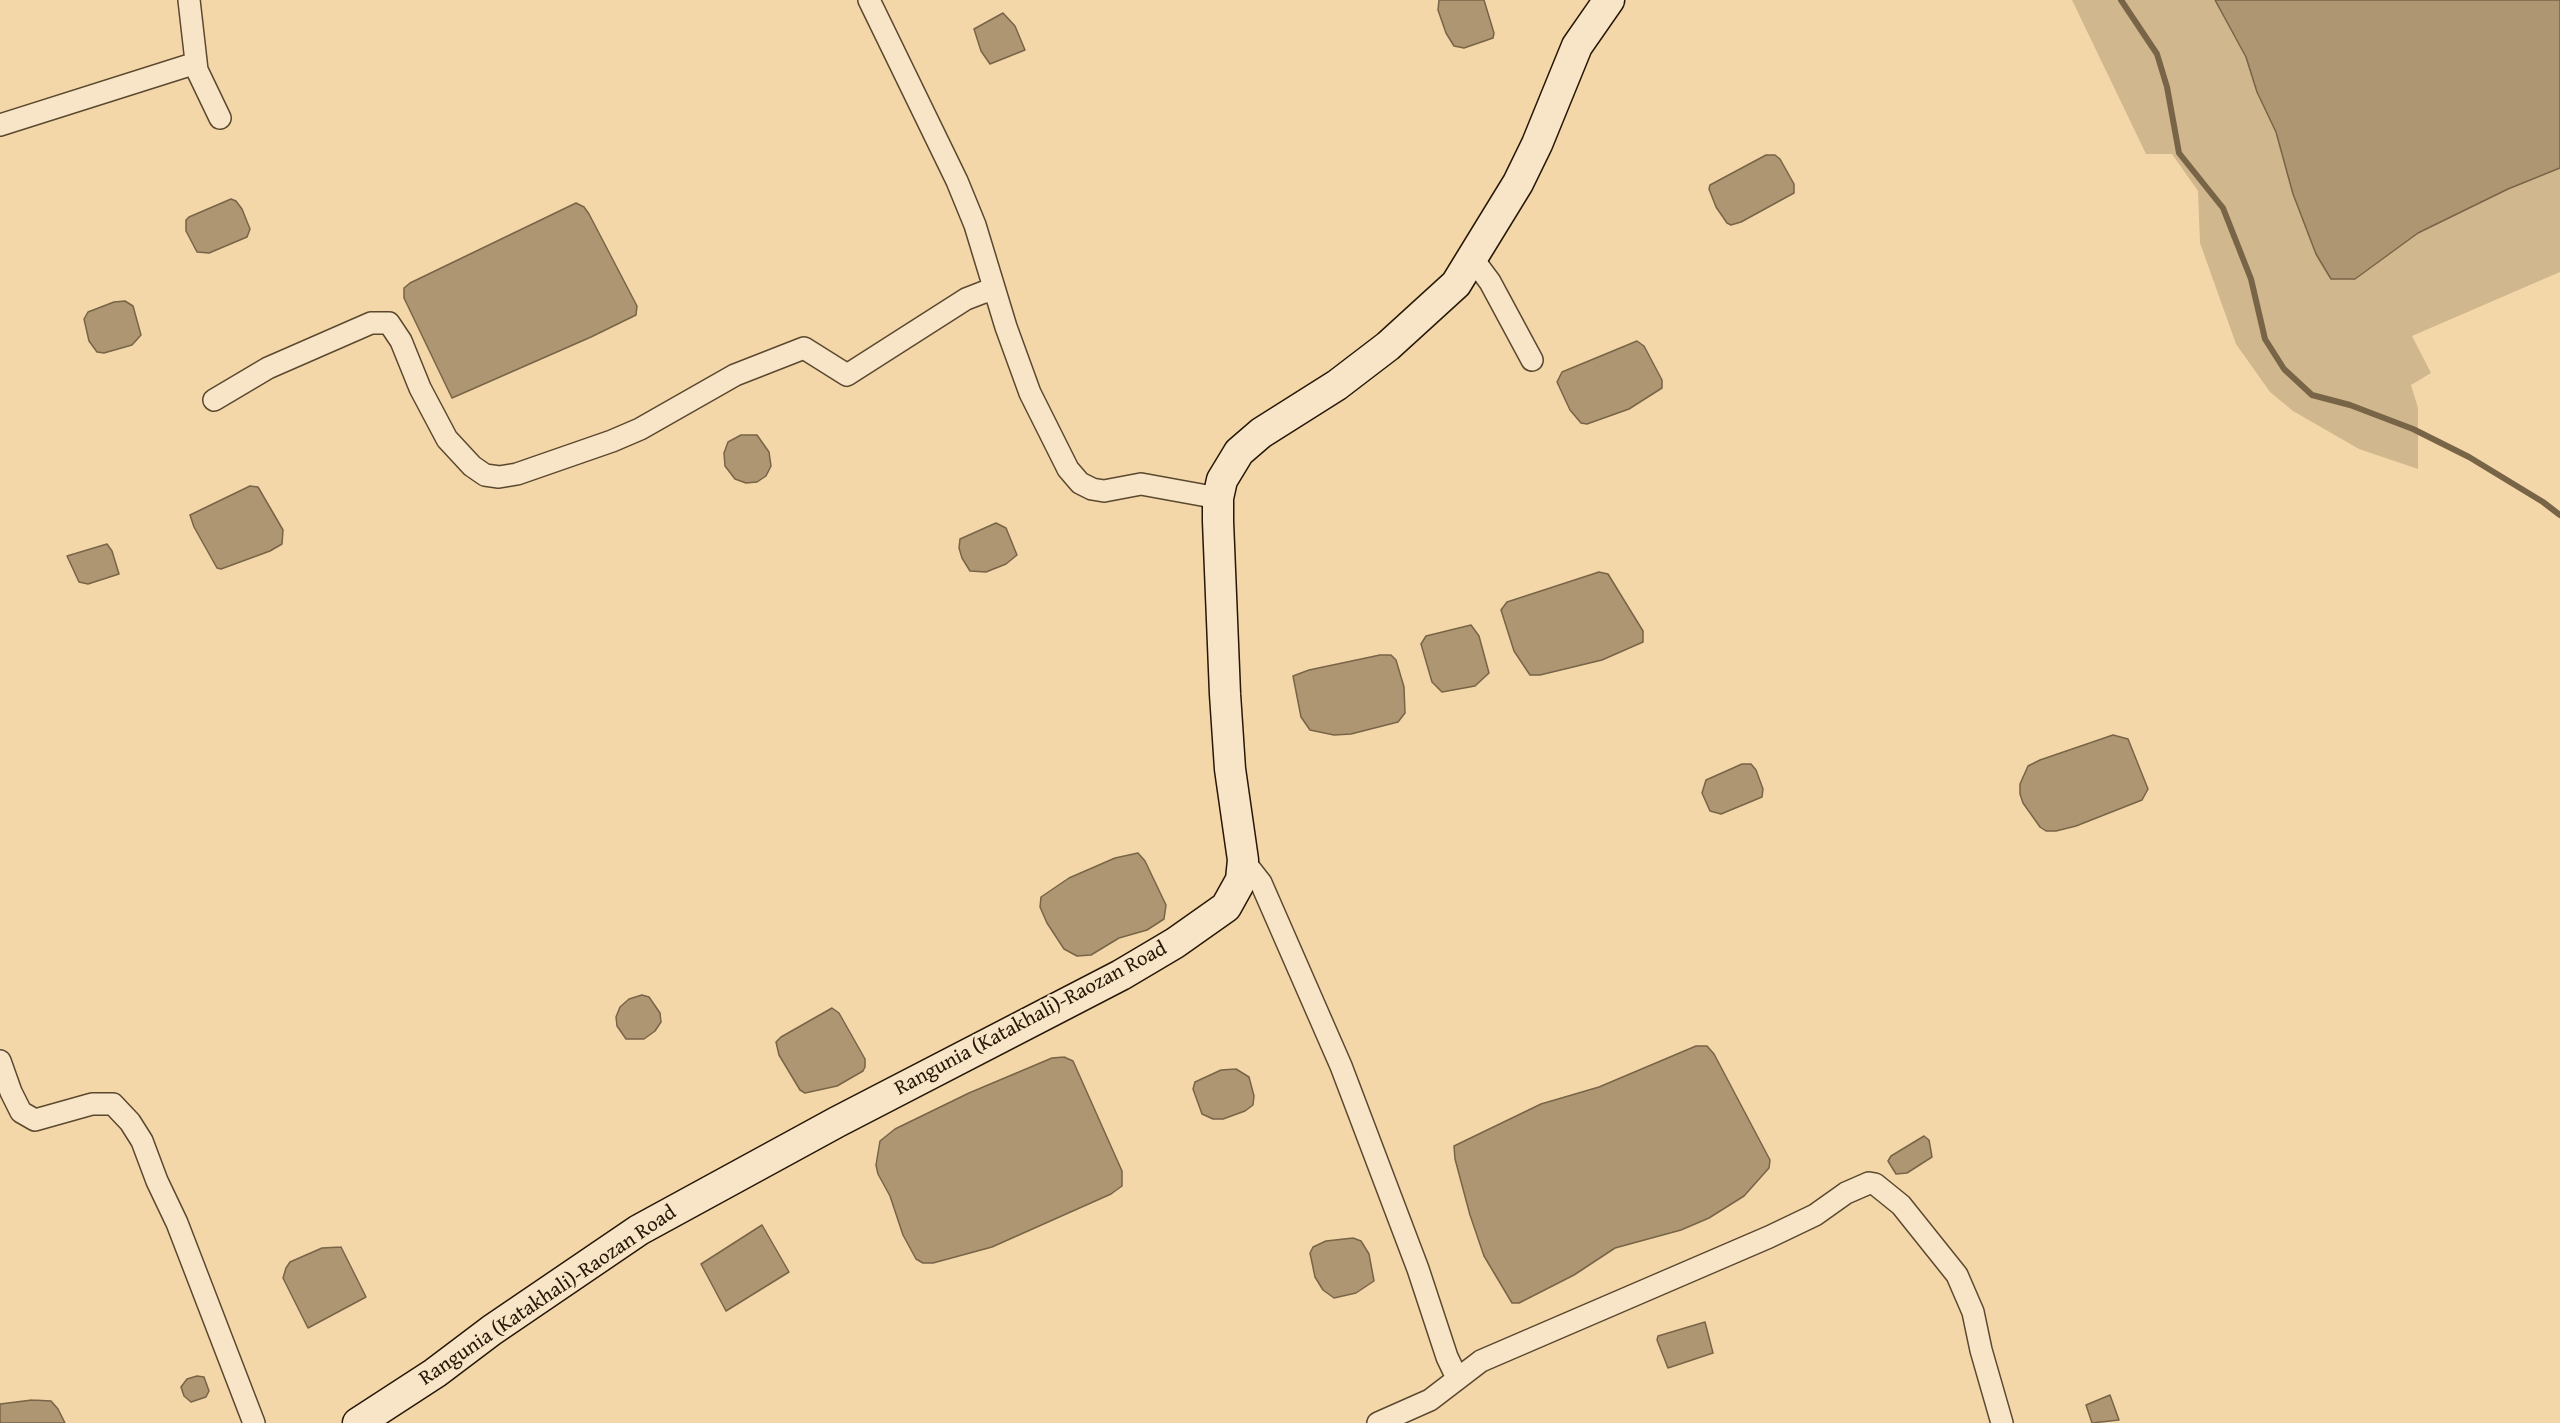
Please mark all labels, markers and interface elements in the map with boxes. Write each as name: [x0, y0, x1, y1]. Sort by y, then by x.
street label: Rangunia (Katakhali)-Raozan Road: [891, 936, 1171, 1102]
street label: Rangunia (Katakhali)-Raozan Road: [415, 1200, 681, 1392]

